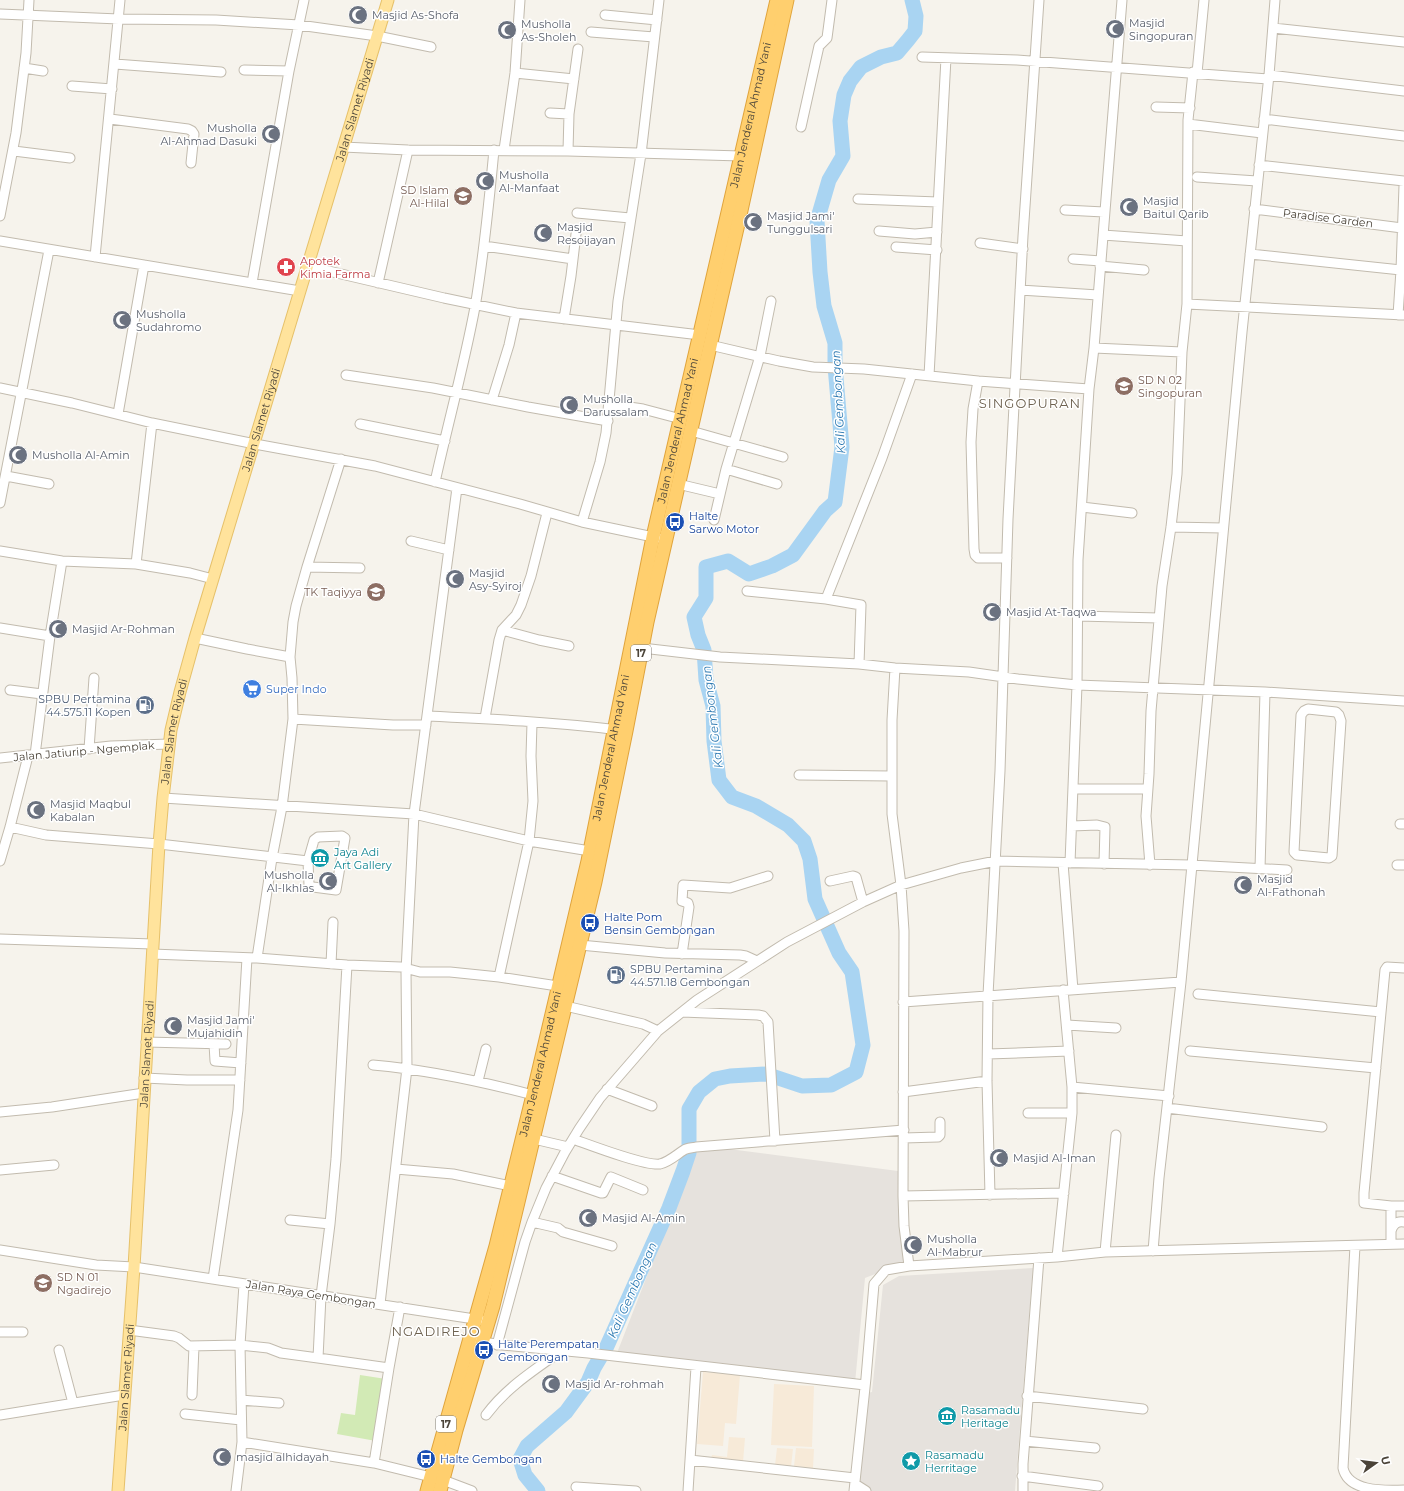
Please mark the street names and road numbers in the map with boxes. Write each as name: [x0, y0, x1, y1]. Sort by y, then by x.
street label: Jalan Jenderal Ahmad Yani: [727, 41, 774, 190]
street label: Jalan Slamet Riyadi: [332, 56, 377, 164]
street label: Paradise Garden: [1282, 206, 1374, 230]
street label: Jalan Jenderal Ahmad Yani: [654, 356, 701, 506]
street label: Jalan Slamet Riyadi: [238, 366, 283, 474]
road number: 17: [631, 645, 651, 661]
street label: Jalan Jenderal Ahmad Yani: [589, 673, 632, 823]
street label: Jalan Slamet Riyadi: [158, 677, 190, 786]
street label: Jalan Jatiurip - Ngemplak: [12, 738, 156, 764]
street label: Jalan Jenderal Ahmad Yani: [516, 990, 564, 1139]
street label: Jalan Slamet Riyadi: [136, 1000, 157, 1109]
street label: Jalan Raya Gembongan: [244, 1277, 377, 1311]
street label: Jalan Slamet Riyadi: [115, 1323, 137, 1432]
road number: 17: [436, 1416, 456, 1432]

